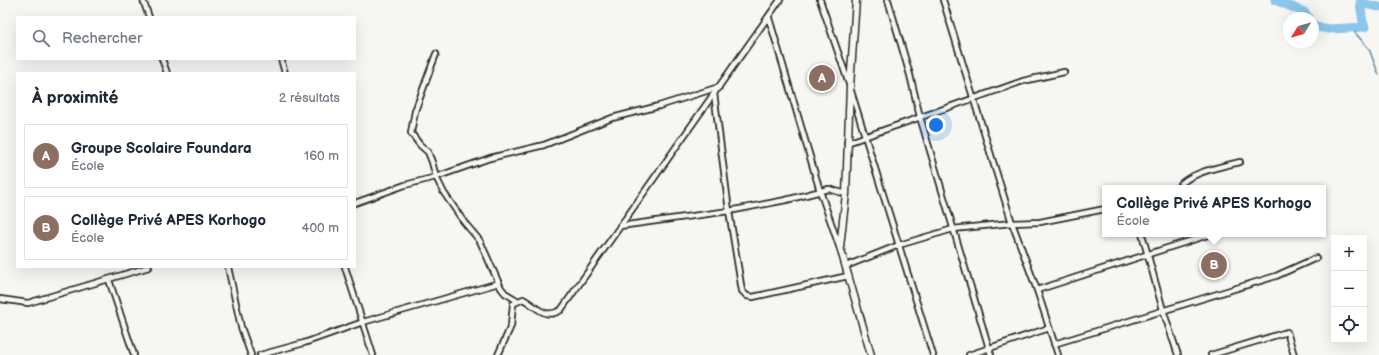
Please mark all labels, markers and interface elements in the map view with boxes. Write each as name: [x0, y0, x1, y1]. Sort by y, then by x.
north arrow: [1283, 12, 1319, 48]
search box: [16, 16, 356, 60]
icon: search: [30, 27, 52, 49]
text: Rechercher: [62, 29, 142, 48]
pin: A: [809, 63, 835, 93]
text: À proximité: [32, 88, 118, 108]
text: 2 résultats: [279, 90, 340, 106]
your location: [926, 115, 946, 135]
text: Groupe Scolaire Foundara: [71, 139, 252, 158]
text: A: [42, 148, 50, 164]
text: 160 m: [304, 148, 339, 164]
text: École: [71, 158, 104, 174]
popup: [1102, 185, 1326, 237]
text: Collège Privé APES Korhogo: [1117, 194, 1311, 213]
text: Collège Privé APES Korhogo: [71, 211, 266, 230]
text: École: [1117, 213, 1150, 229]
text: B: [41, 220, 51, 236]
text: 400 m: [302, 220, 339, 236]
text: École: [71, 230, 104, 246]
map controls: [1331, 235, 1367, 343]
button: +: [1331, 235, 1367, 271]
pin: B: [1201, 250, 1227, 280]
button: −: [1331, 271, 1367, 307]
button: locate: [1331, 307, 1367, 343]

